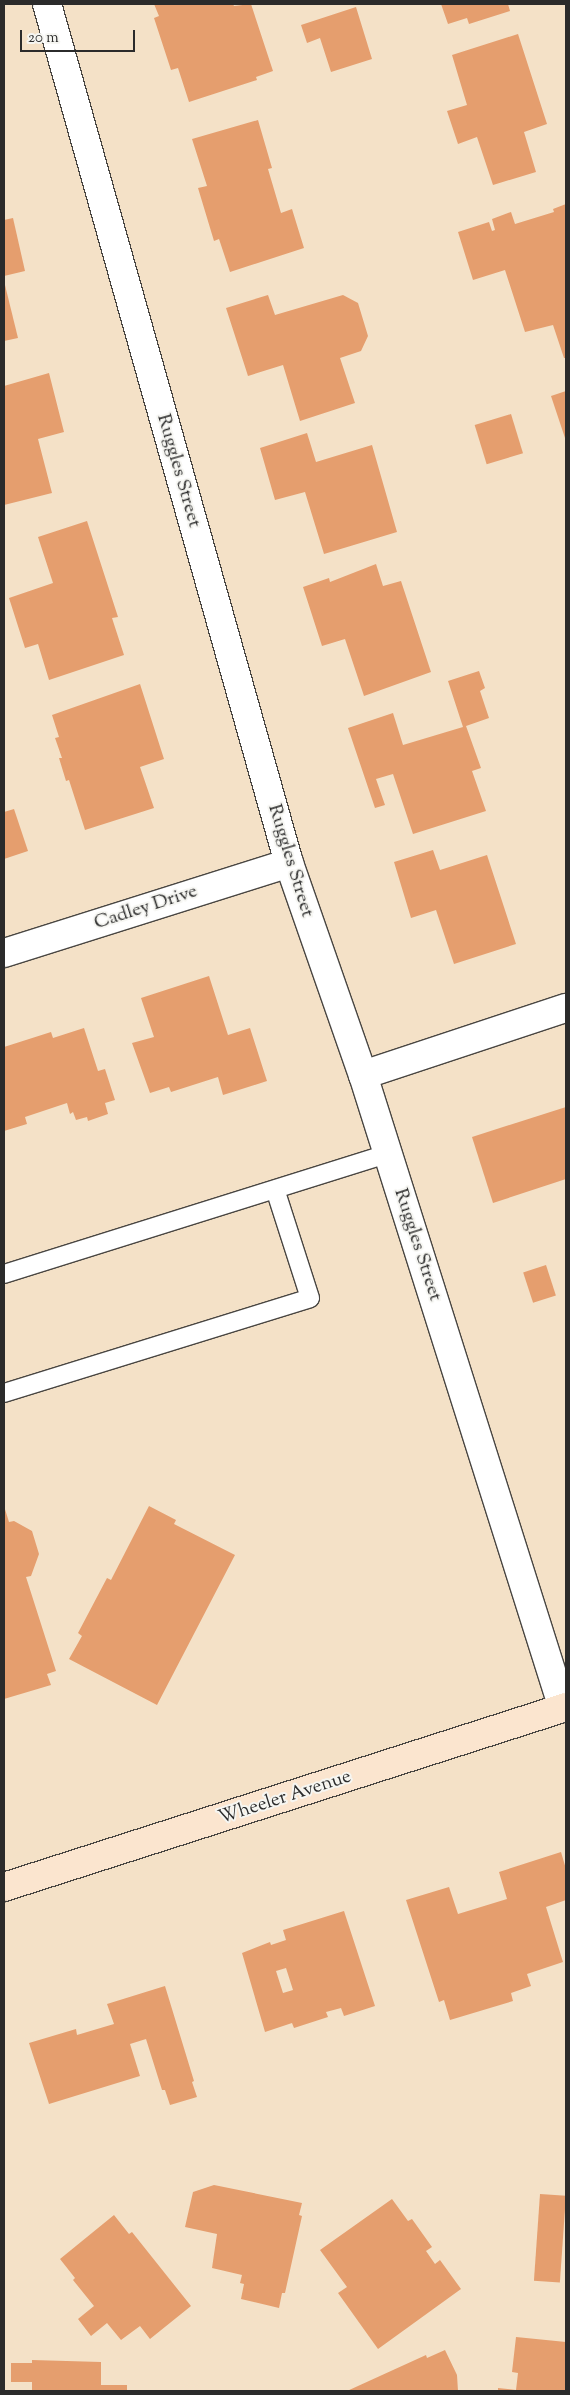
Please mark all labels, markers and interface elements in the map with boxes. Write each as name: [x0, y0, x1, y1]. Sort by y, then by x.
scale bar: [22, 20, 138, 52]
text: 20 m: [28, 28, 59, 49]
street label: Ruggles Street: [151, 412, 205, 530]
street label: Ruggles Street: [262, 802, 318, 920]
street label: Cadley Drive: [92, 881, 200, 935]
street label: Ruggles Street: [388, 1186, 446, 1304]
street label: Wheeler Avenue: [216, 1766, 354, 1830]

